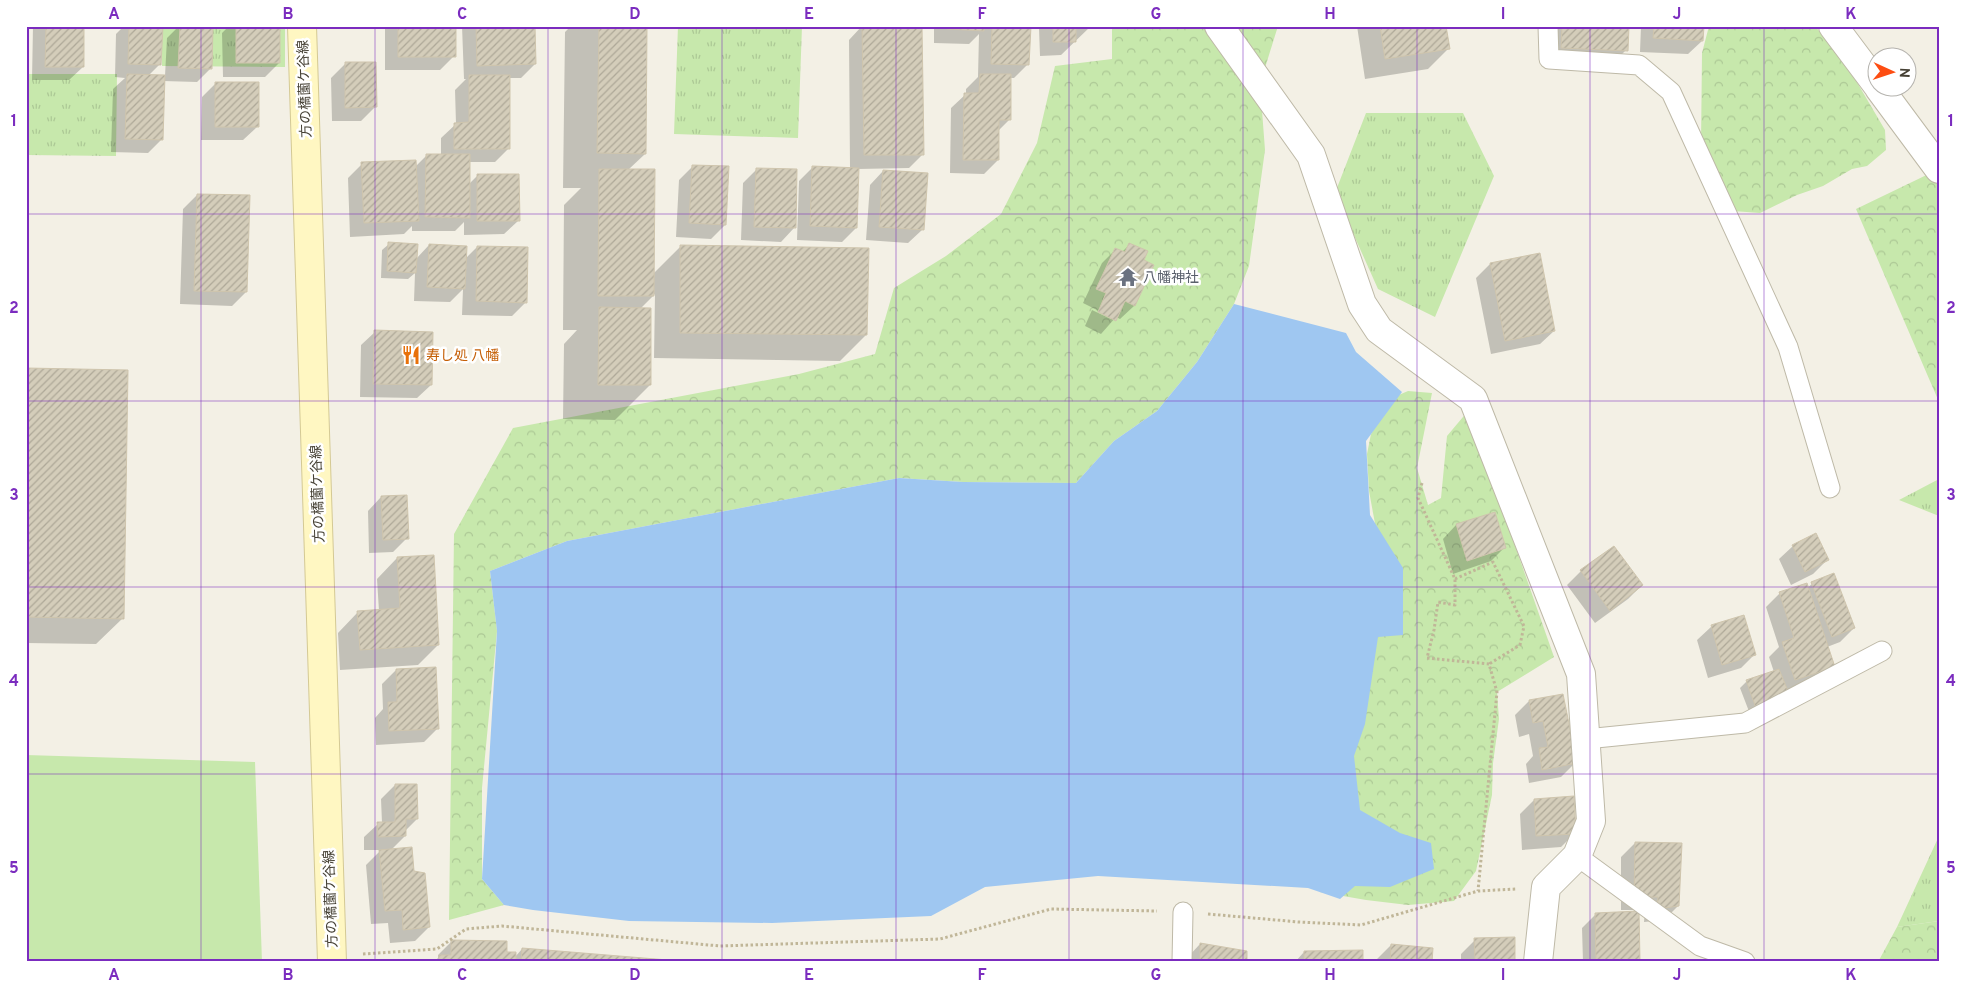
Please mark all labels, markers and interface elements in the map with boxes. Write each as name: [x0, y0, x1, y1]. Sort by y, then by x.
text: A: [108, 5, 120, 25]
text: B: [282, 5, 294, 25]
text: C: [457, 5, 467, 25]
text: D: [629, 5, 641, 25]
text: E: [804, 5, 814, 25]
text: F: [977, 5, 987, 25]
text: G: [1151, 5, 1161, 25]
text: H: [1324, 5, 1336, 25]
text: I: [1501, 5, 1505, 25]
text: J: [1673, 5, 1681, 25]
text: K: [1845, 5, 1857, 25]
street label: 方の橋薗ケ谷線: [295, 40, 316, 138]
north arrow: [1868, 48, 1918, 98]
text: N: [1895, 67, 1912, 78]
text: 1: [11, 112, 17, 132]
text: 1: [1948, 112, 1954, 132]
temple icon: 八幡神社: [1117, 266, 1139, 288]
place label: 八幡神社: [1143, 270, 1199, 287]
text: 2: [9, 299, 19, 319]
text: 2: [1946, 299, 1956, 319]
restaurant icon: 寿し処 八幡: [400, 344, 422, 366]
place label: 寿し処 八幡: [426, 348, 499, 365]
street label: 方の橋薗ケ谷線: [308, 445, 329, 543]
text: 3: [9, 486, 19, 506]
text: 3: [1946, 486, 1956, 506]
text: 4: [9, 672, 19, 692]
text: 4: [1946, 672, 1956, 692]
street label: 方の橋薗ケ谷線: [321, 850, 342, 948]
text: 5: [9, 859, 19, 879]
text: 5: [1946, 859, 1956, 879]
text: A: [108, 966, 120, 986]
text: B: [282, 966, 294, 986]
text: C: [457, 966, 467, 986]
text: D: [629, 966, 641, 986]
text: E: [804, 966, 814, 986]
text: F: [977, 966, 987, 986]
text: G: [1151, 966, 1161, 986]
text: H: [1324, 966, 1336, 986]
text: I: [1501, 966, 1505, 986]
text: J: [1673, 966, 1681, 986]
text: K: [1845, 966, 1857, 986]

